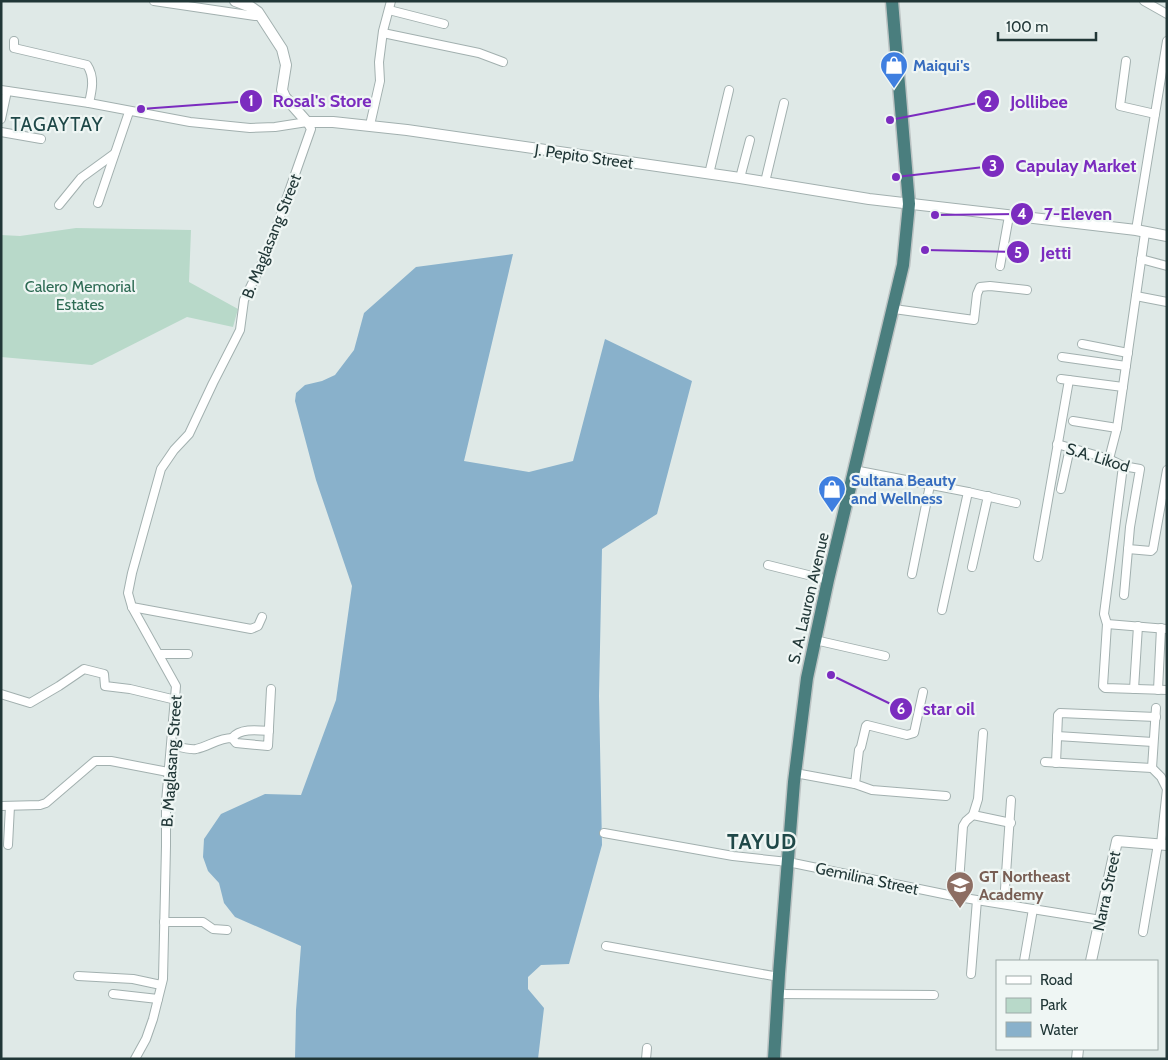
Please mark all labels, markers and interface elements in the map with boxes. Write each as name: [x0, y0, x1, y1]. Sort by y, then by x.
scale bar: [998, 10, 1096, 42]
text: 100 m: [1006, 18, 1048, 36]
shop icon: Maiqui's: [879, 50, 909, 89]
place label: Maiqui's: [913, 56, 970, 75]
callout: Rosal's Store: [238, 85, 382, 118]
callout: Jollibee: [975, 85, 1078, 118]
text: Rosal's Store: [273, 90, 371, 112]
text: Jollibee: [1009, 91, 1068, 113]
text: 1: [248, 92, 254, 110]
text: 2: [984, 93, 992, 111]
district label: TAGAYTAY: [11, 113, 104, 136]
street label: J. Pepito Street: [532, 140, 635, 173]
callout: Capulay Market: [980, 149, 1146, 182]
text: Capulay Market: [1016, 155, 1136, 177]
text: 3: [989, 157, 997, 175]
street label: B. Maglasang Street: [238, 171, 305, 301]
callout: 7-Eleven: [1009, 197, 1123, 230]
text: 7-Eleven: [1044, 203, 1112, 225]
text: 4: [1017, 205, 1027, 223]
callout: Jetti: [1006, 236, 1081, 269]
text: Jetti: [1040, 242, 1071, 264]
text: 5: [1014, 244, 1022, 262]
park label: Calero Memorial Estates: [25, 277, 135, 314]
street label: S.A. Likod: [1064, 439, 1132, 476]
place label: Sultana Beauty and Wellness: [851, 471, 957, 508]
shop icon: Sultana Beauty and Wellness: [817, 474, 847, 513]
street label: S. A. Lauron Avenue: [784, 531, 833, 666]
callout: star oil: [888, 693, 985, 726]
street label: B. Maglasang Street: [157, 694, 186, 828]
text: star oil: [923, 698, 975, 720]
text: 6: [897, 700, 905, 718]
district label: TAYUD: [727, 829, 797, 854]
street label: Narra Street: [1089, 849, 1124, 933]
street label: Gemilina Street: [814, 858, 921, 899]
place label: GT Northeast Academy: [979, 867, 1071, 904]
school or university icon: GT Northeast Academy: [945, 870, 975, 909]
legend: [996, 960, 1158, 1050]
text: Road: [1040, 971, 1073, 989]
text: Park: [1040, 996, 1067, 1014]
text: Water: [1040, 1021, 1078, 1039]

